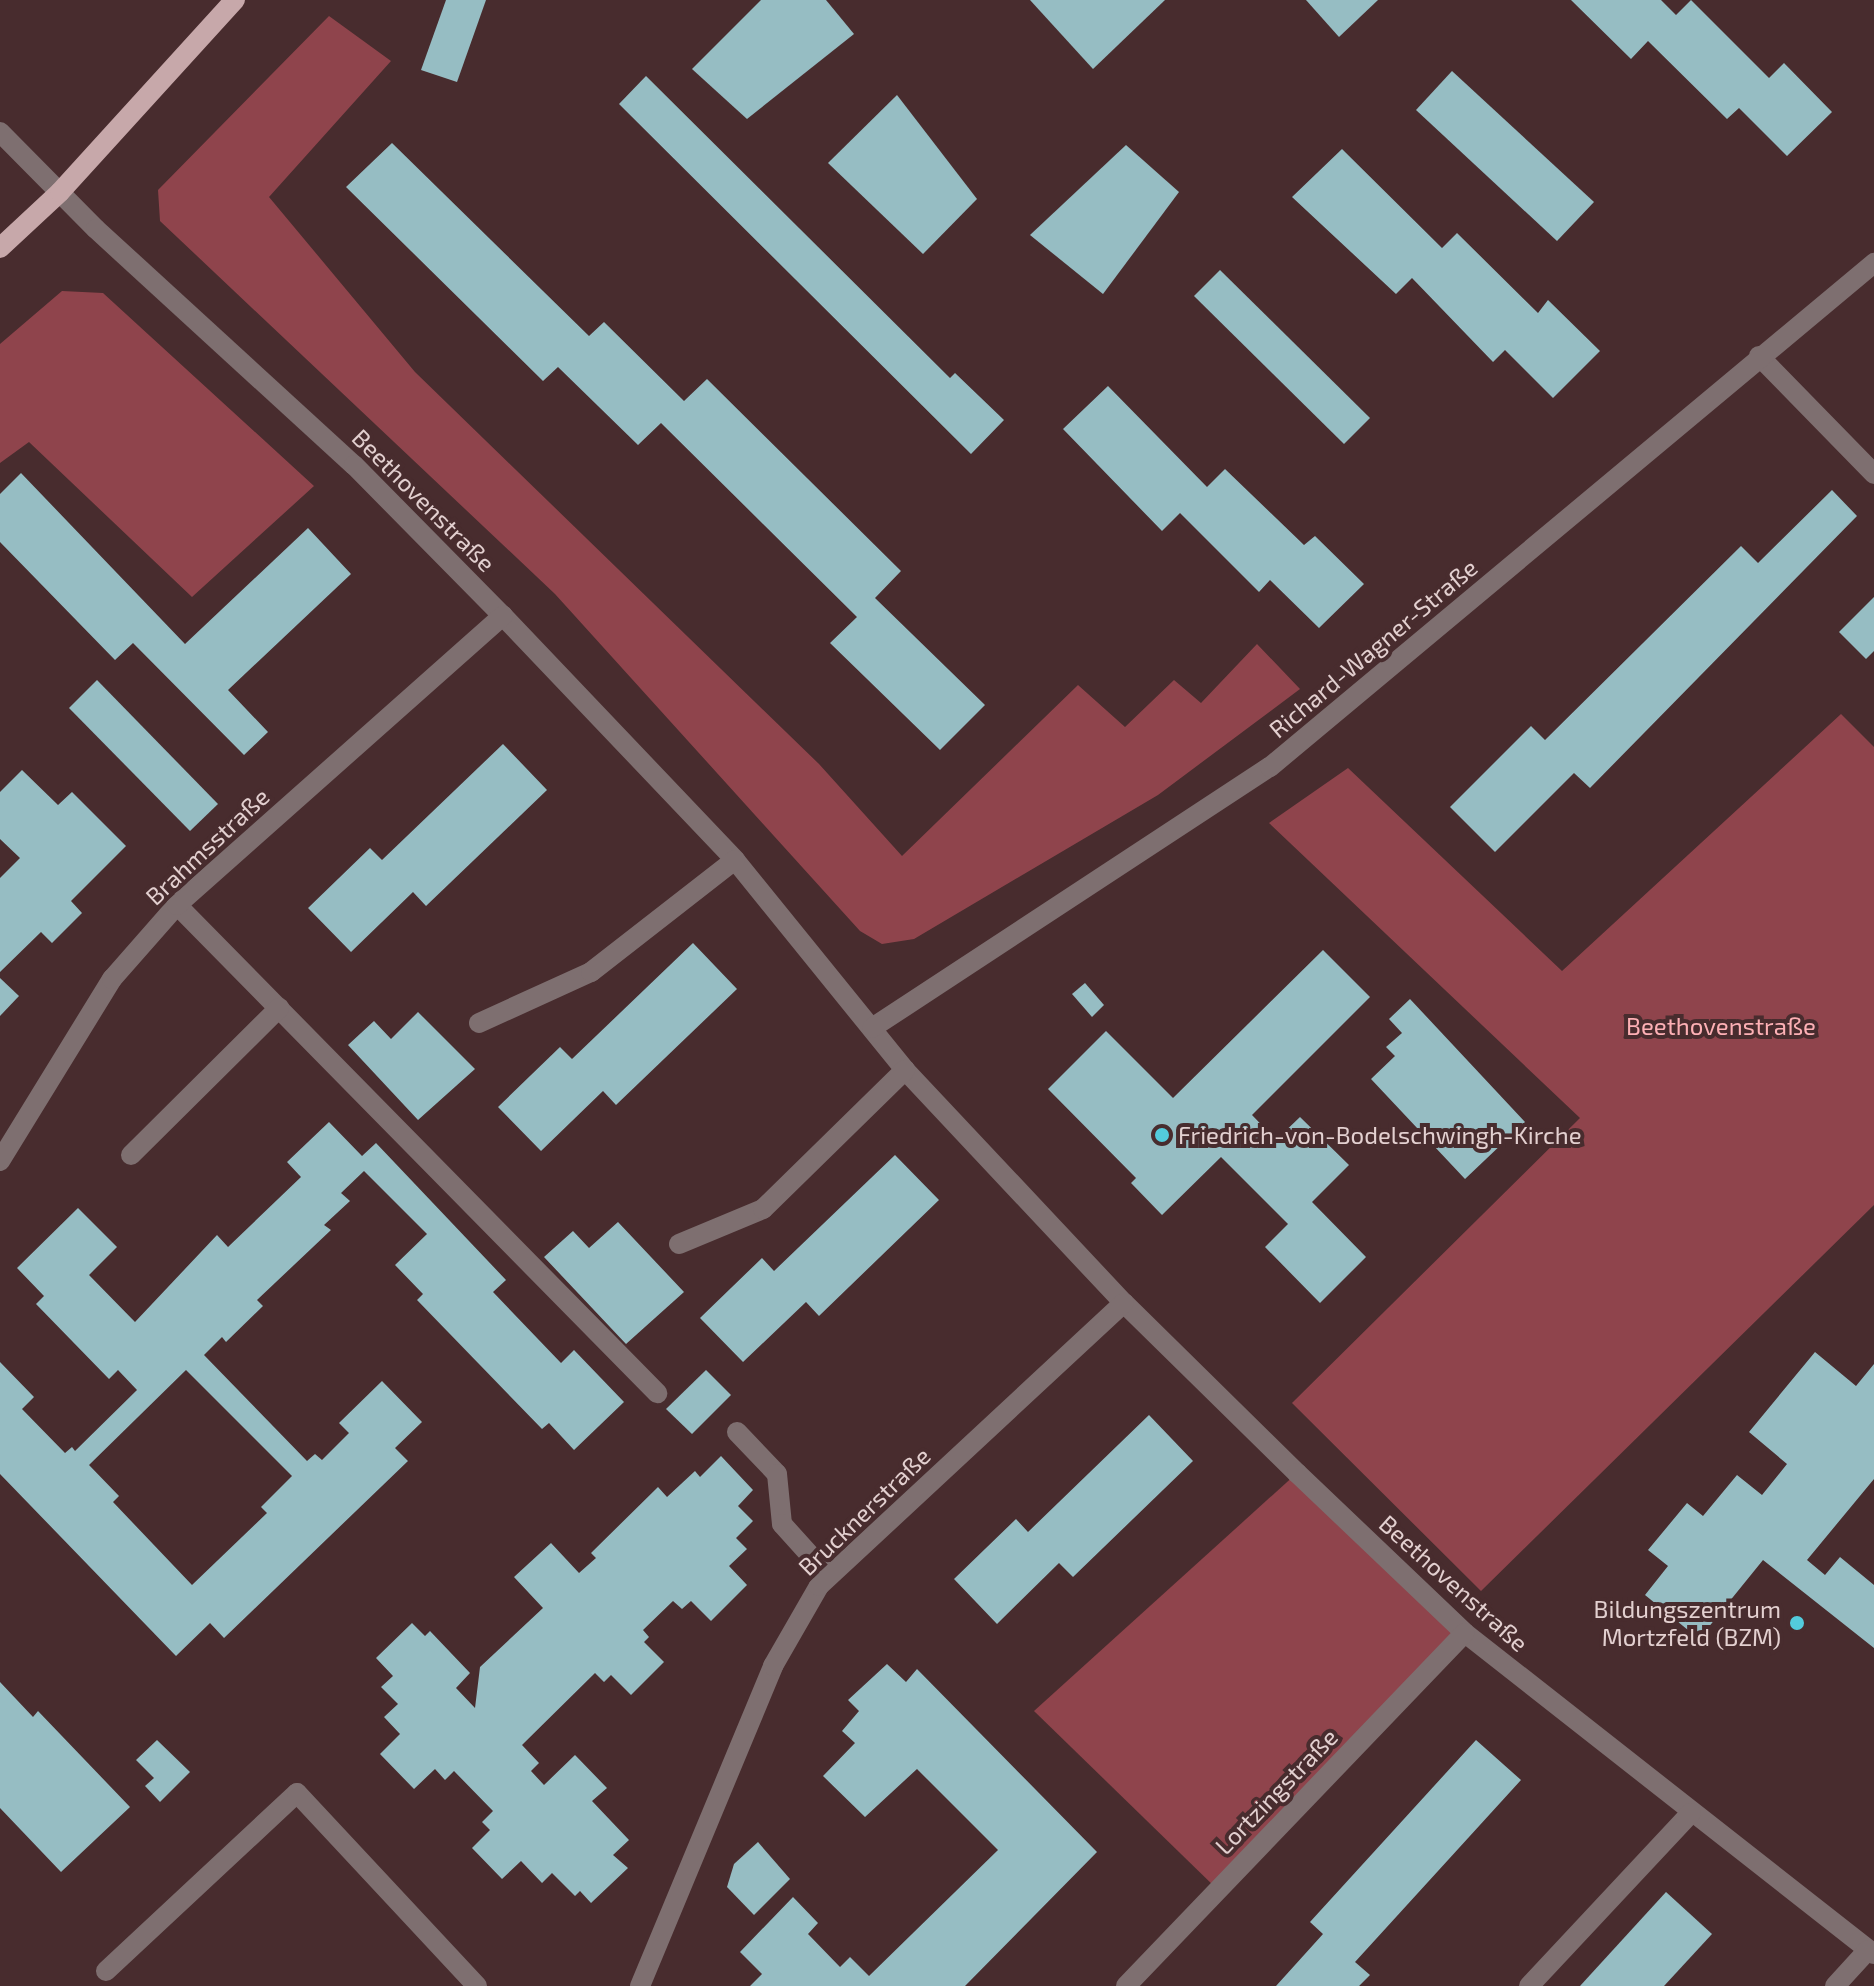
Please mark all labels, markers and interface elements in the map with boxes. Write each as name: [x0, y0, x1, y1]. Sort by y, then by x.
street label: Beethovenstraße: [347, 423, 501, 577]
street label: Richard-Wagner-Straße: [1263, 553, 1483, 743]
street label: Brahmsstraße: [139, 782, 275, 910]
park label: Beethovenstraße: [1626, 1012, 1816, 1040]
place label: Friedrich-von-Bodelschwingh-Kirche: [1178, 1121, 1582, 1149]
marker: Friedrich-von-Bodelschwingh-Kirche: [1153, 1126, 1171, 1144]
street label: Brucknerstraße: [792, 1441, 936, 1581]
street label: Beethovenstraße: [1374, 1509, 1534, 1657]
place label: Bildungszentrum Mortzfeld (BZM): [1594, 1595, 1781, 1651]
marker: Bildungszentrum Mortzfeld (BZM): [1788, 1614, 1806, 1632]
street label: Lortzingstraße: [1209, 1722, 1343, 1860]

